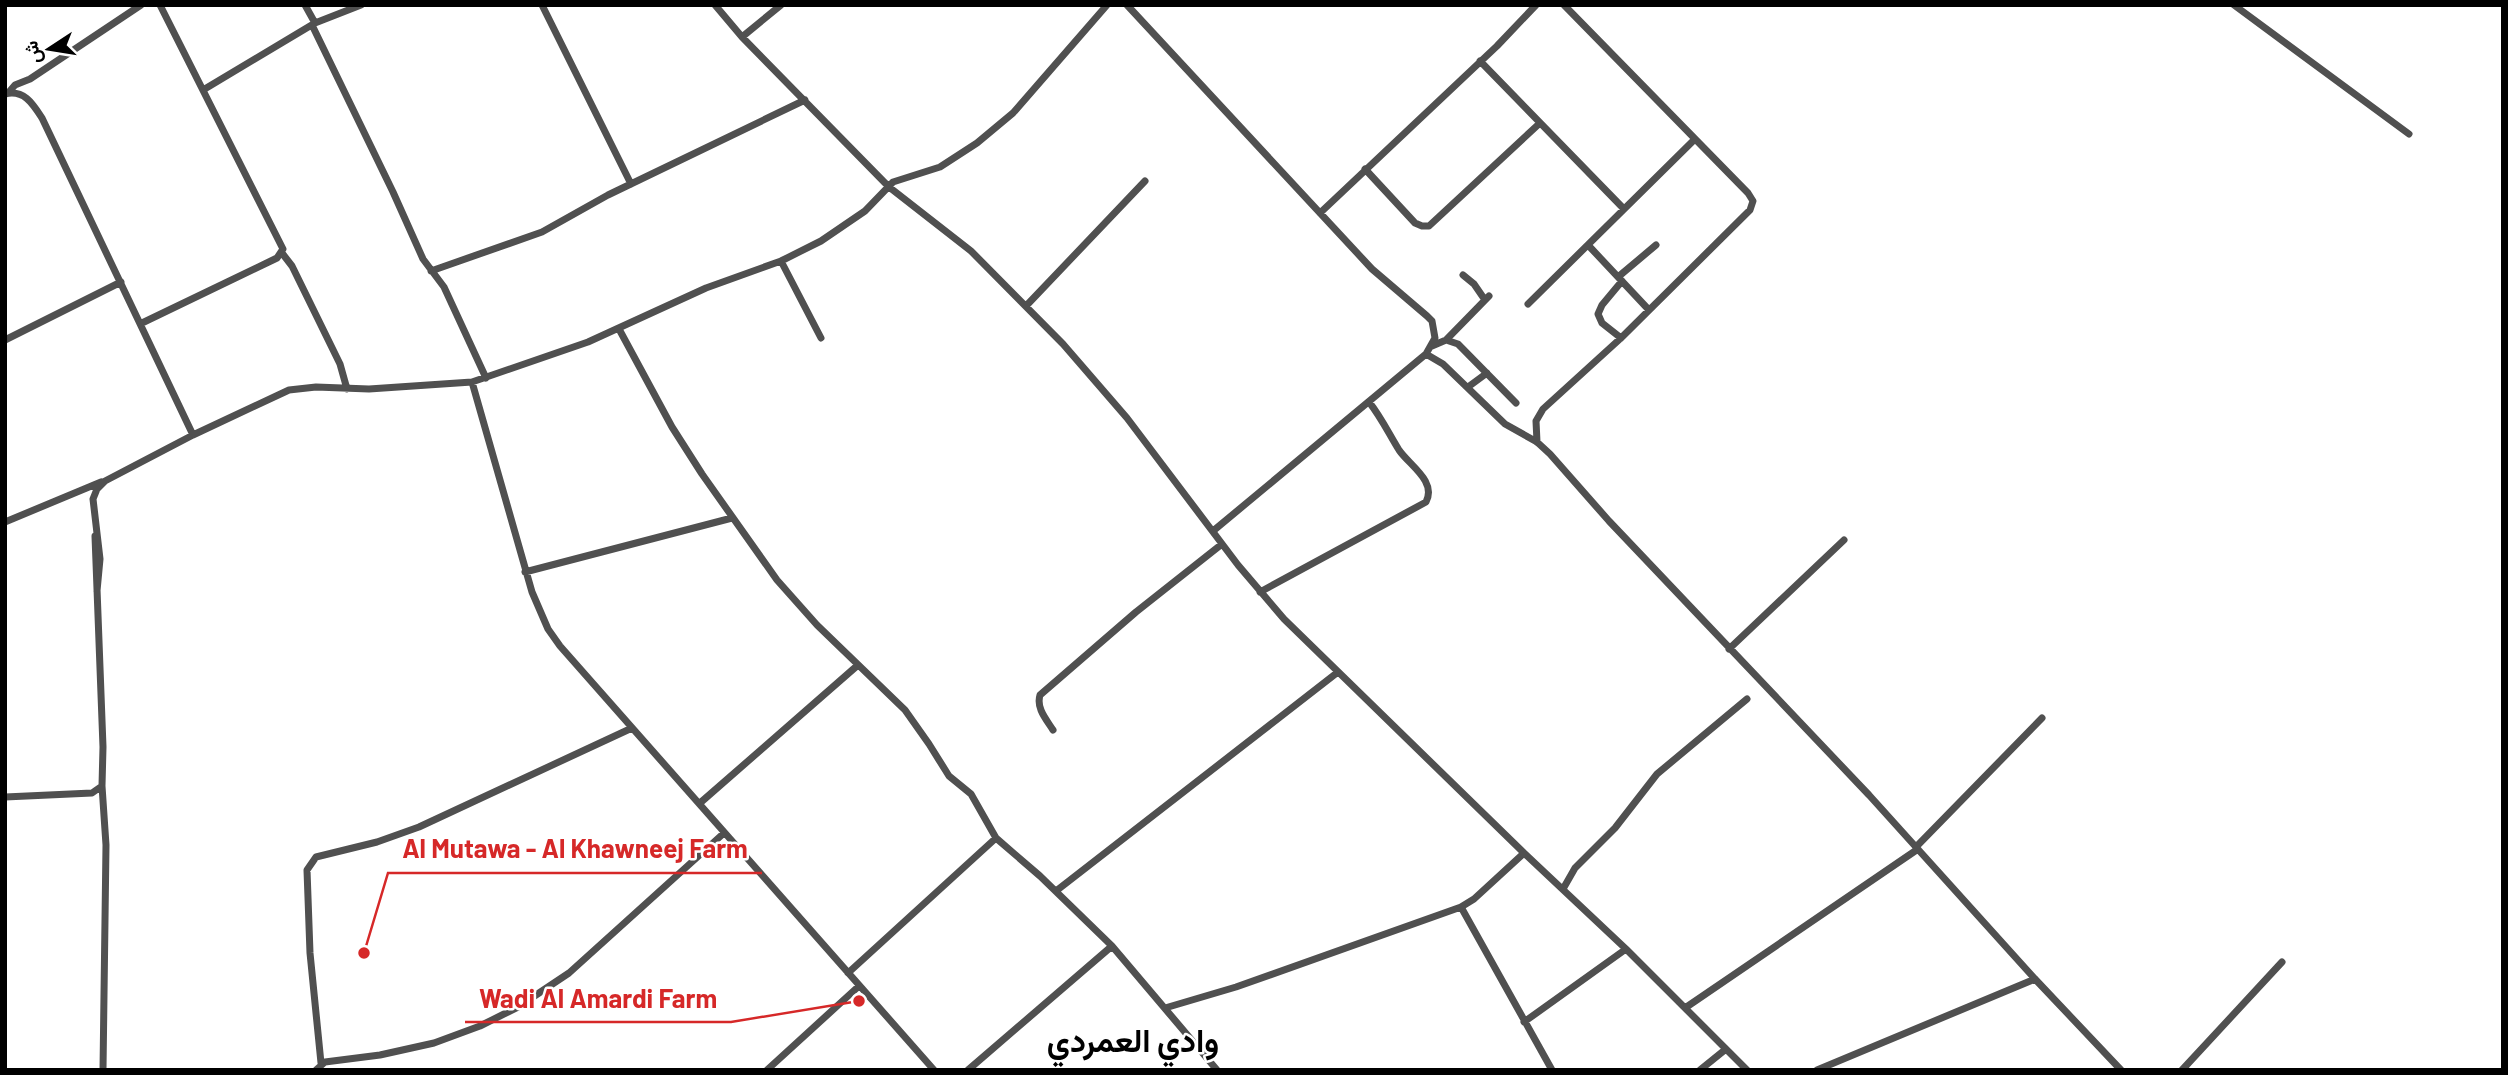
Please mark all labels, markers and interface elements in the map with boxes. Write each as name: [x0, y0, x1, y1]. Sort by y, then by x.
north arrow: [14, 14, 84, 84]
text: ش: [18, 39, 46, 66]
callout: Al Mutawa - Al Khawneej Farm: [388, 826, 762, 873]
text: Al Mutawa - Al Khawneej Farm: [402, 832, 748, 863]
callout: Wadi Al Amardi Farm: [465, 975, 731, 1022]
text: Wadi Al Amardi Farm: [479, 982, 717, 1013]
district label: وادي العمردي: [1047, 1020, 1219, 1067]

